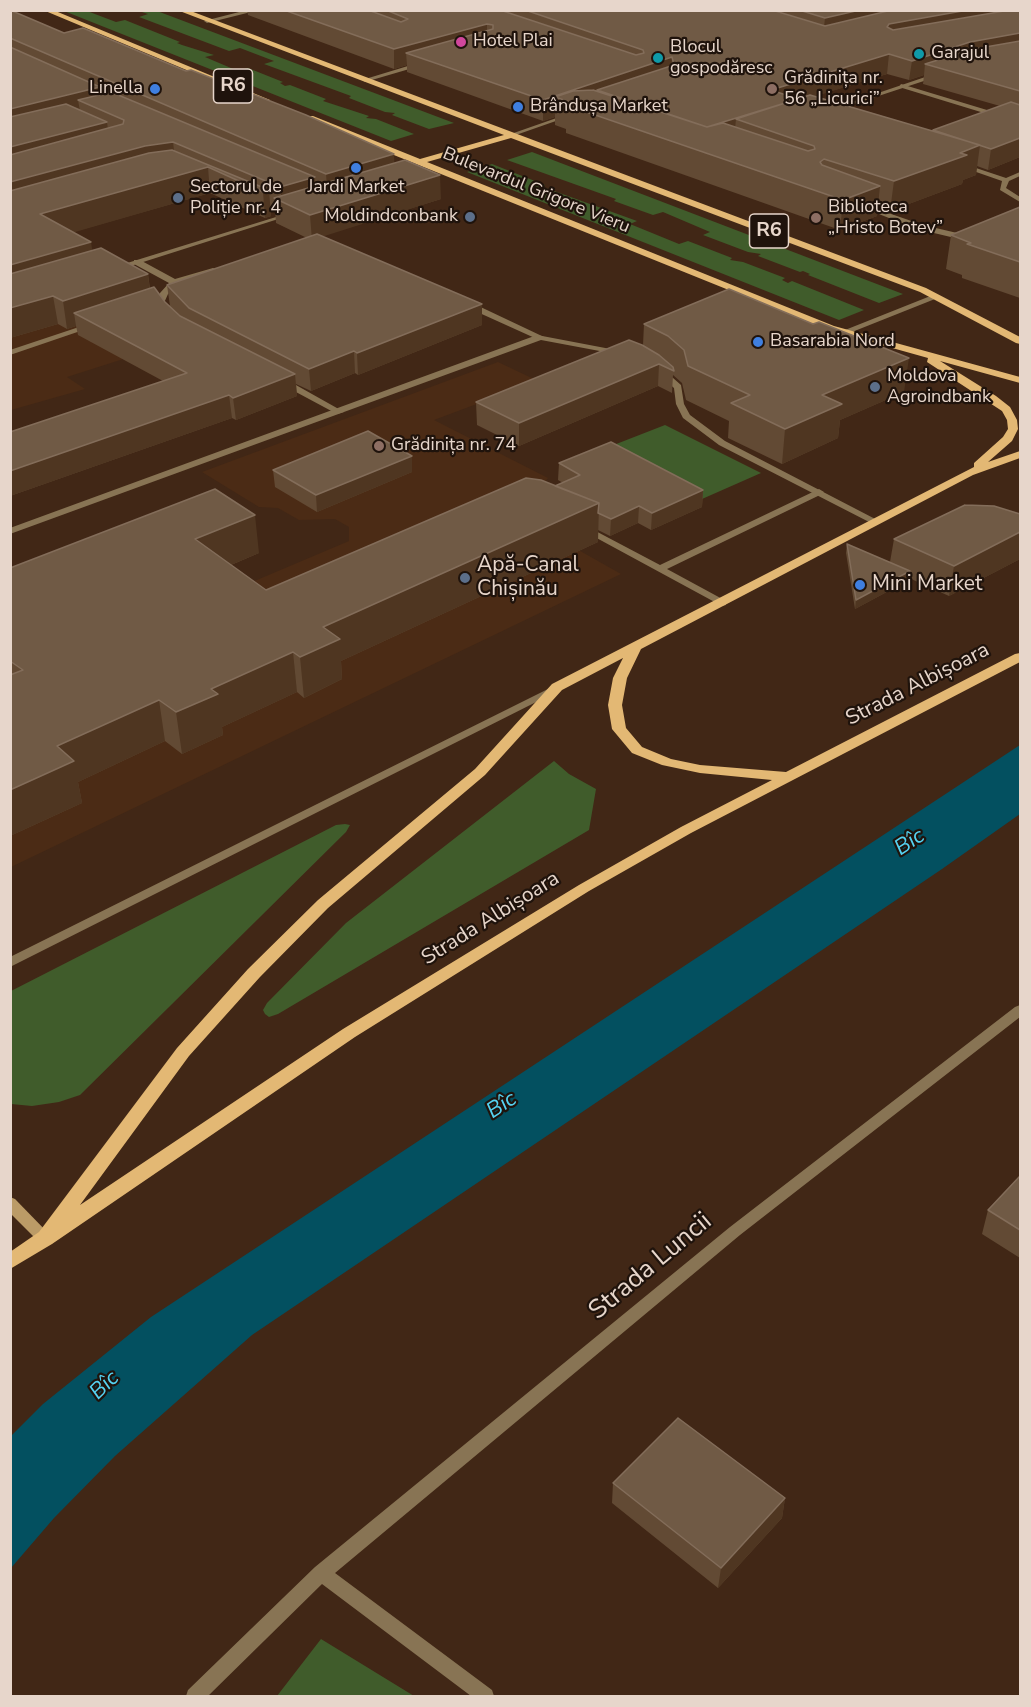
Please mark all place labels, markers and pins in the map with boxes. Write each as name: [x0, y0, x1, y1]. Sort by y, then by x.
place label: Hotel Plai: [473, 31, 553, 53]
marker: Hotel Plai: [454, 35, 468, 49]
place label: Blocul gospodăresc: [670, 37, 773, 80]
place label: Garajul: [931, 43, 989, 65]
marker: Garajul: [912, 47, 926, 61]
marker: Blocul gospodăresc: [651, 51, 665, 65]
place label: Grădinița nr. 56 „Licurici”: [784, 68, 883, 110]
place label: Linella: [89, 78, 143, 100]
marker: Linella: [148, 82, 162, 96]
marker: Grădinița nr. 56 „Licurici”: [765, 82, 779, 96]
place label: Brândușa Market: [530, 96, 668, 118]
marker: Brândușa Market: [511, 100, 525, 114]
marker: Jardi Market: [349, 161, 363, 175]
place label: Sectorul de Poliție nr. 4: [190, 177, 282, 219]
place label: Jardi Market: [307, 177, 405, 199]
marker: Sectorul de Poliție nr. 4: [171, 191, 185, 205]
place label: Biblioteca „Hristo Botev”: [828, 197, 943, 240]
place label: Moldindconbank: [324, 206, 458, 228]
marker: Moldindconbank: [463, 210, 477, 224]
marker: Biblioteca „Hristo Botev”: [809, 211, 823, 225]
place label: Basarabia Nord: [770, 331, 895, 353]
marker: Basarabia Nord: [751, 335, 765, 349]
place label: Moldova Agroindbank: [887, 366, 991, 409]
marker: Moldova Agroindbank: [868, 380, 882, 394]
place label: Grădinița nr. 74: [391, 435, 516, 457]
marker: Grădinița nr. 74: [372, 439, 386, 453]
place label: Apă-Canal Chișinău: [477, 553, 579, 603]
marker: Apă-Canal Chișinău: [458, 571, 472, 585]
place label: Mini Market: [872, 572, 982, 598]
marker: Mini Market: [853, 578, 867, 592]

